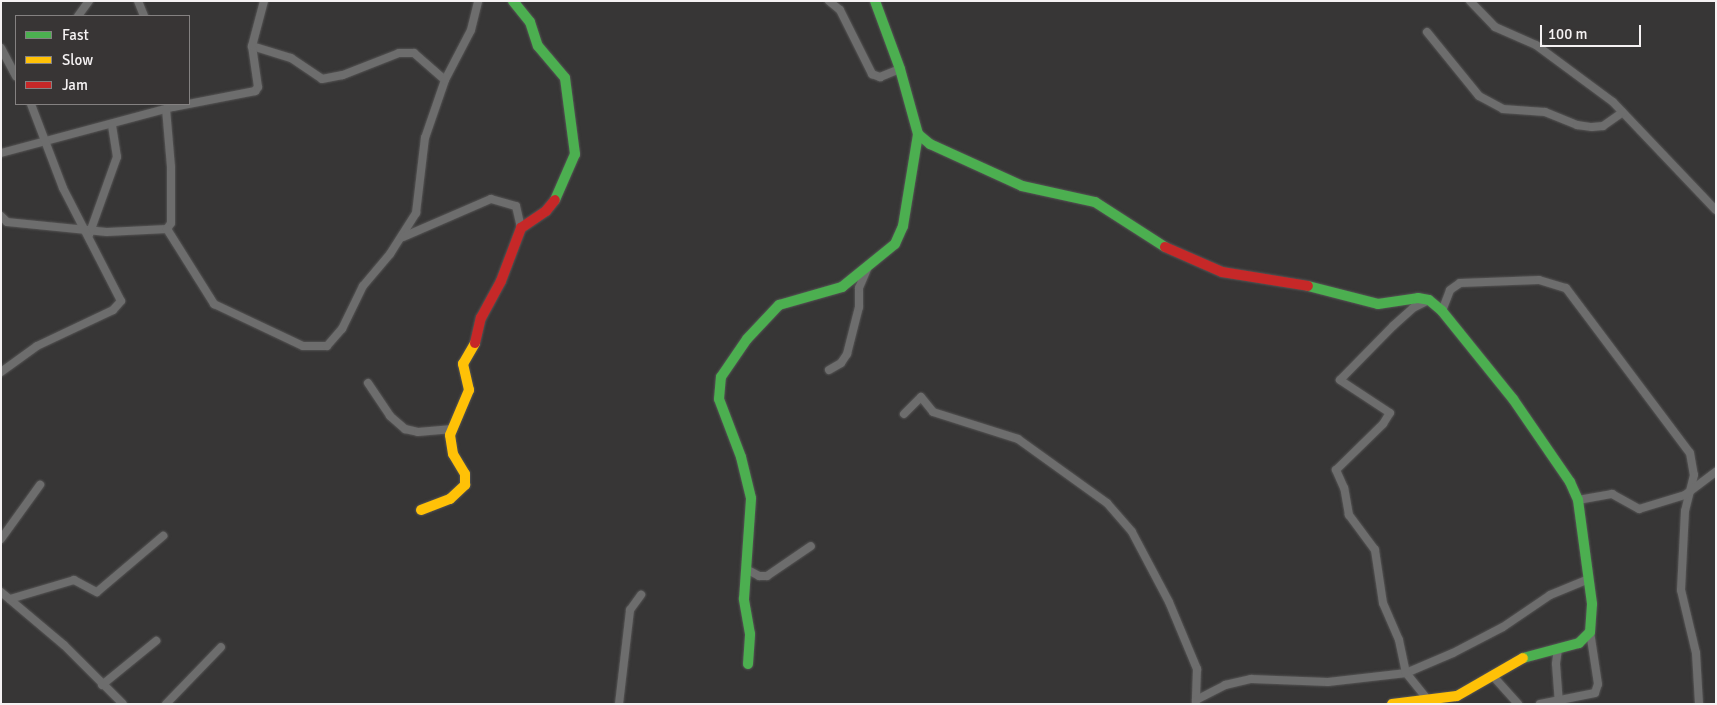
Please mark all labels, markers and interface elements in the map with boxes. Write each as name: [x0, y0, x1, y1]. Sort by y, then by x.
legend: [15, 15, 190, 105]
scale bar: [1542, 15, 1643, 47]
text: 100 m: [1548, 25, 1588, 43]
text: Fast: [62, 26, 89, 44]
text: Slow: [62, 51, 93, 69]
text: Jam: [62, 76, 88, 94]

